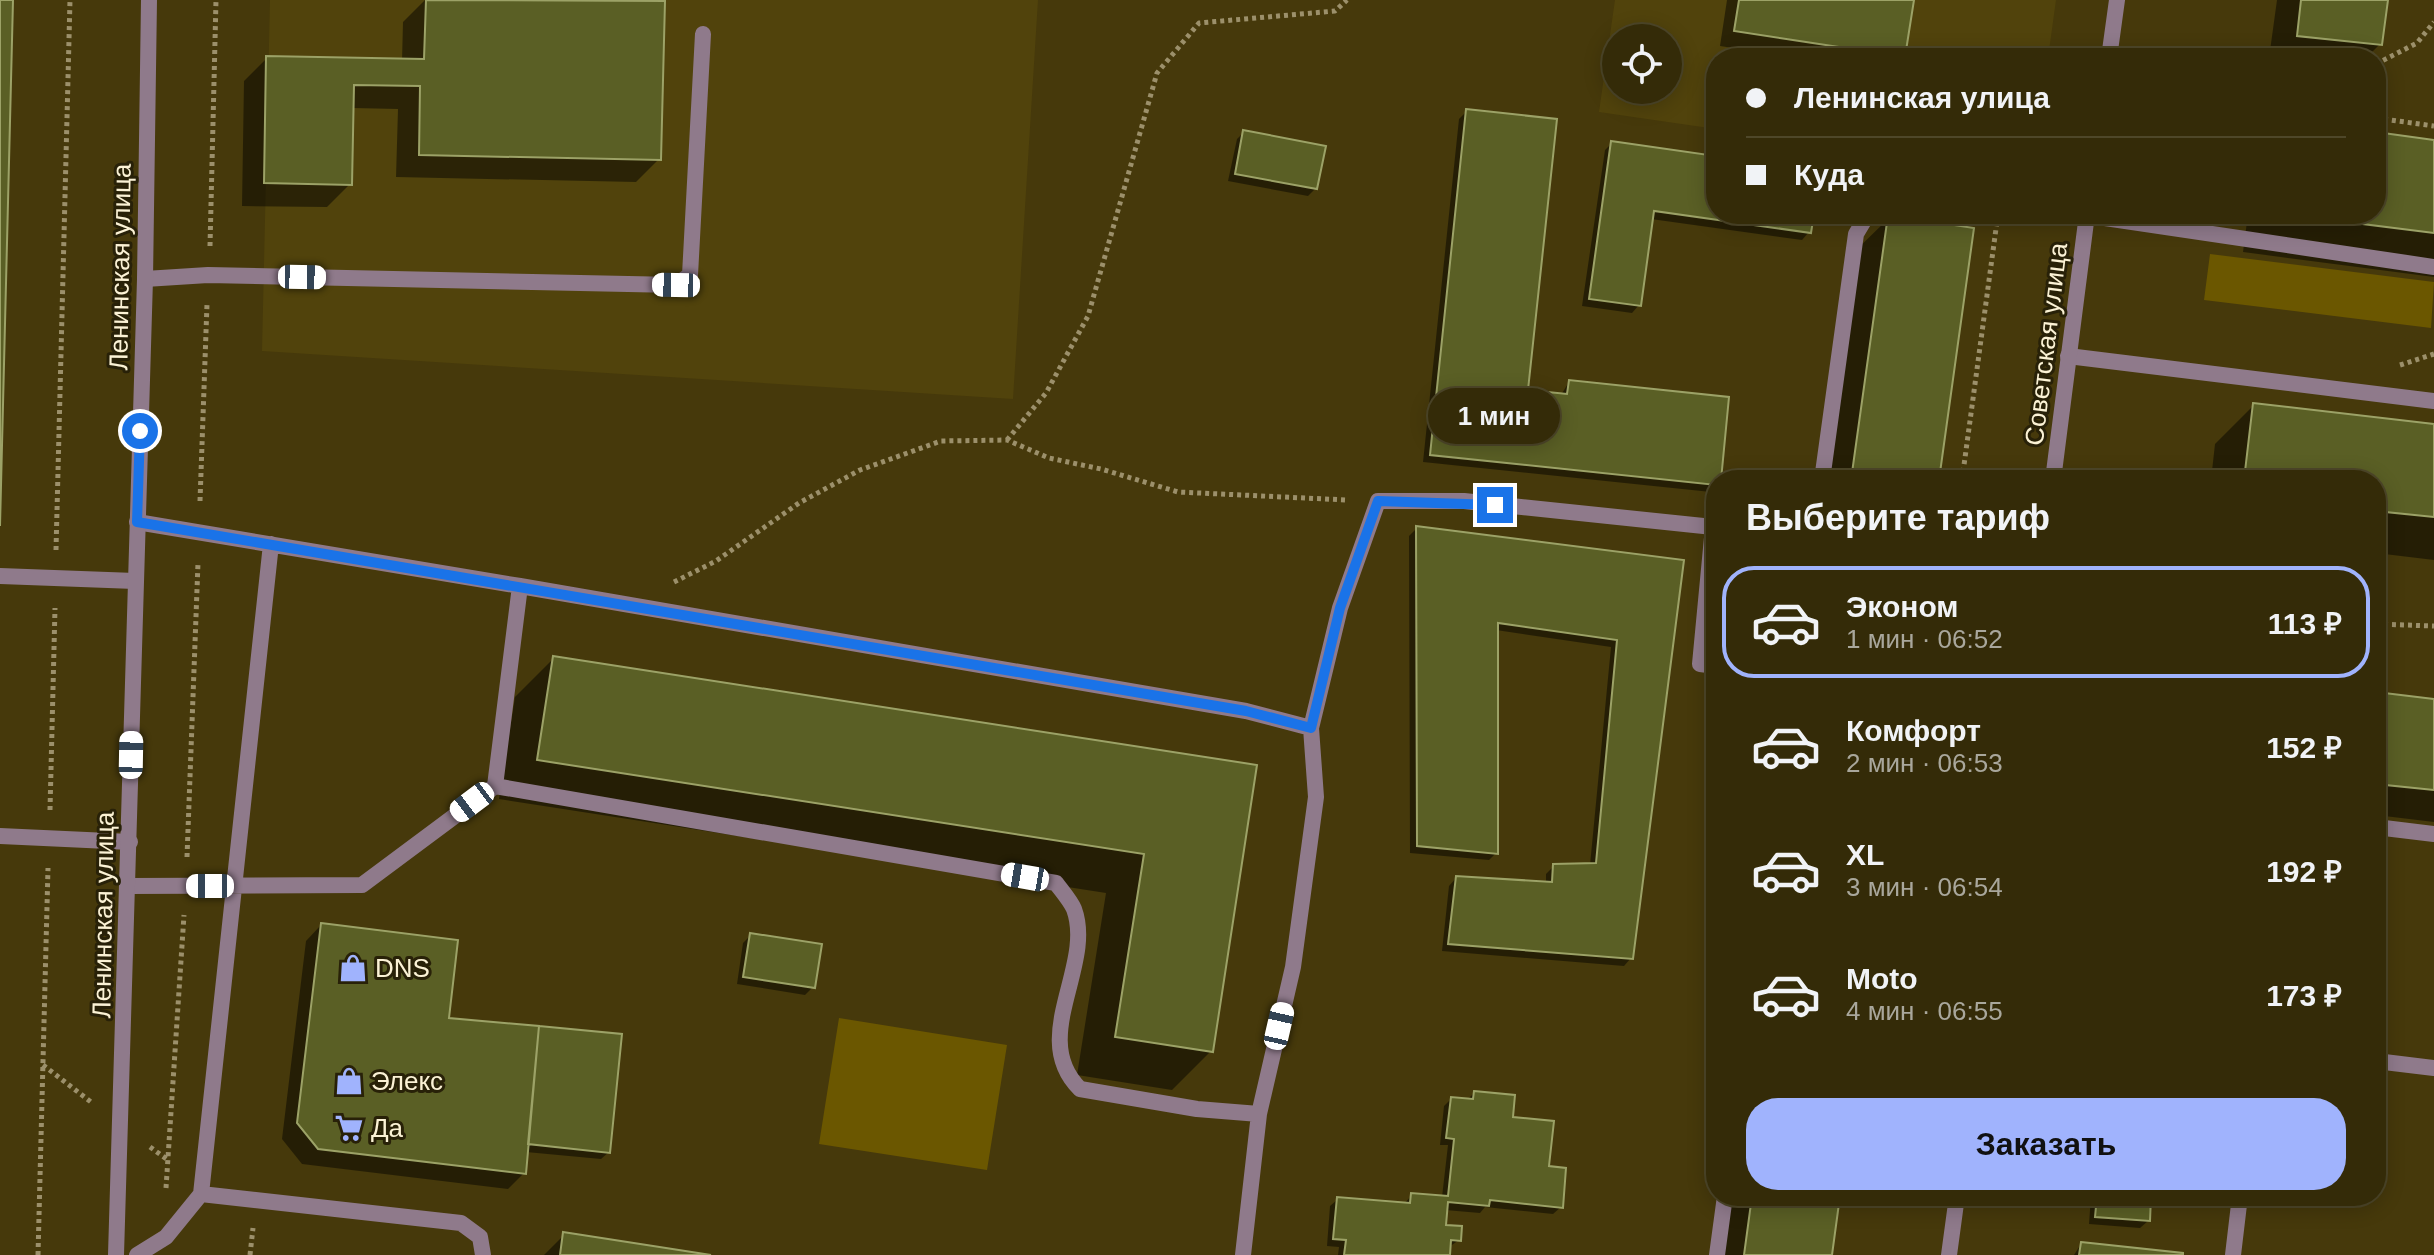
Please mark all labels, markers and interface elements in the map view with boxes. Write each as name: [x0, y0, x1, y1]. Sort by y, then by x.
map controls: [1602, 24, 1682, 104]
button: locate: [1602, 24, 1682, 104]
text: Ленинская улица: [1794, 81, 2050, 114]
text: Куда: [1794, 158, 1864, 191]
street label: Ленинская улица: [103, 163, 137, 371]
street label: Советская улица: [2019, 240, 2073, 447]
car: [278, 265, 326, 289]
car: [652, 273, 700, 297]
callout: 1 мин: [1429, 389, 1561, 445]
text: 1 мин: [1458, 401, 1530, 431]
route start: [122, 413, 158, 449]
route end: [1477, 487, 1513, 523]
text: Выберите тариф: [1746, 497, 2050, 538]
icon: car: [1750, 586, 1822, 658]
text: Эконом: [1846, 590, 1959, 623]
text: 113 ₽: [2268, 607, 2342, 640]
text: 1 мин · 06:52: [1846, 624, 2003, 654]
icon: car: [1750, 710, 1822, 782]
text: Комфорт: [1846, 714, 1981, 747]
car: [119, 731, 143, 779]
text: 152 ₽: [2266, 731, 2342, 764]
text: 2 мин · 06:53: [1846, 748, 2003, 778]
car: [446, 778, 498, 826]
street label: Ленинская улица: [86, 811, 120, 1019]
icon: car: [1750, 834, 1822, 906]
text: XL: [1846, 838, 1884, 871]
text: 192 ₽: [2266, 855, 2342, 888]
car: [999, 861, 1051, 893]
text: 3 мин · 06:54: [1846, 872, 2003, 902]
car: [186, 874, 234, 898]
shop icon: DNS: [338, 953, 368, 983]
place label: DNS: [375, 953, 430, 983]
icon: car: [1750, 958, 1822, 1030]
text: Moto: [1846, 962, 1918, 995]
text: 173 ₽: [2266, 979, 2342, 1012]
text: 4 мин · 06:55: [1846, 996, 2003, 1026]
car: [1262, 1000, 1296, 1052]
shop icon: Элекс: [334, 1066, 364, 1096]
place label: Элекс: [371, 1066, 443, 1096]
button: Заказать: [1746, 1098, 2346, 1190]
supermarket icon: Да: [334, 1113, 364, 1143]
place label: Да: [371, 1113, 404, 1143]

